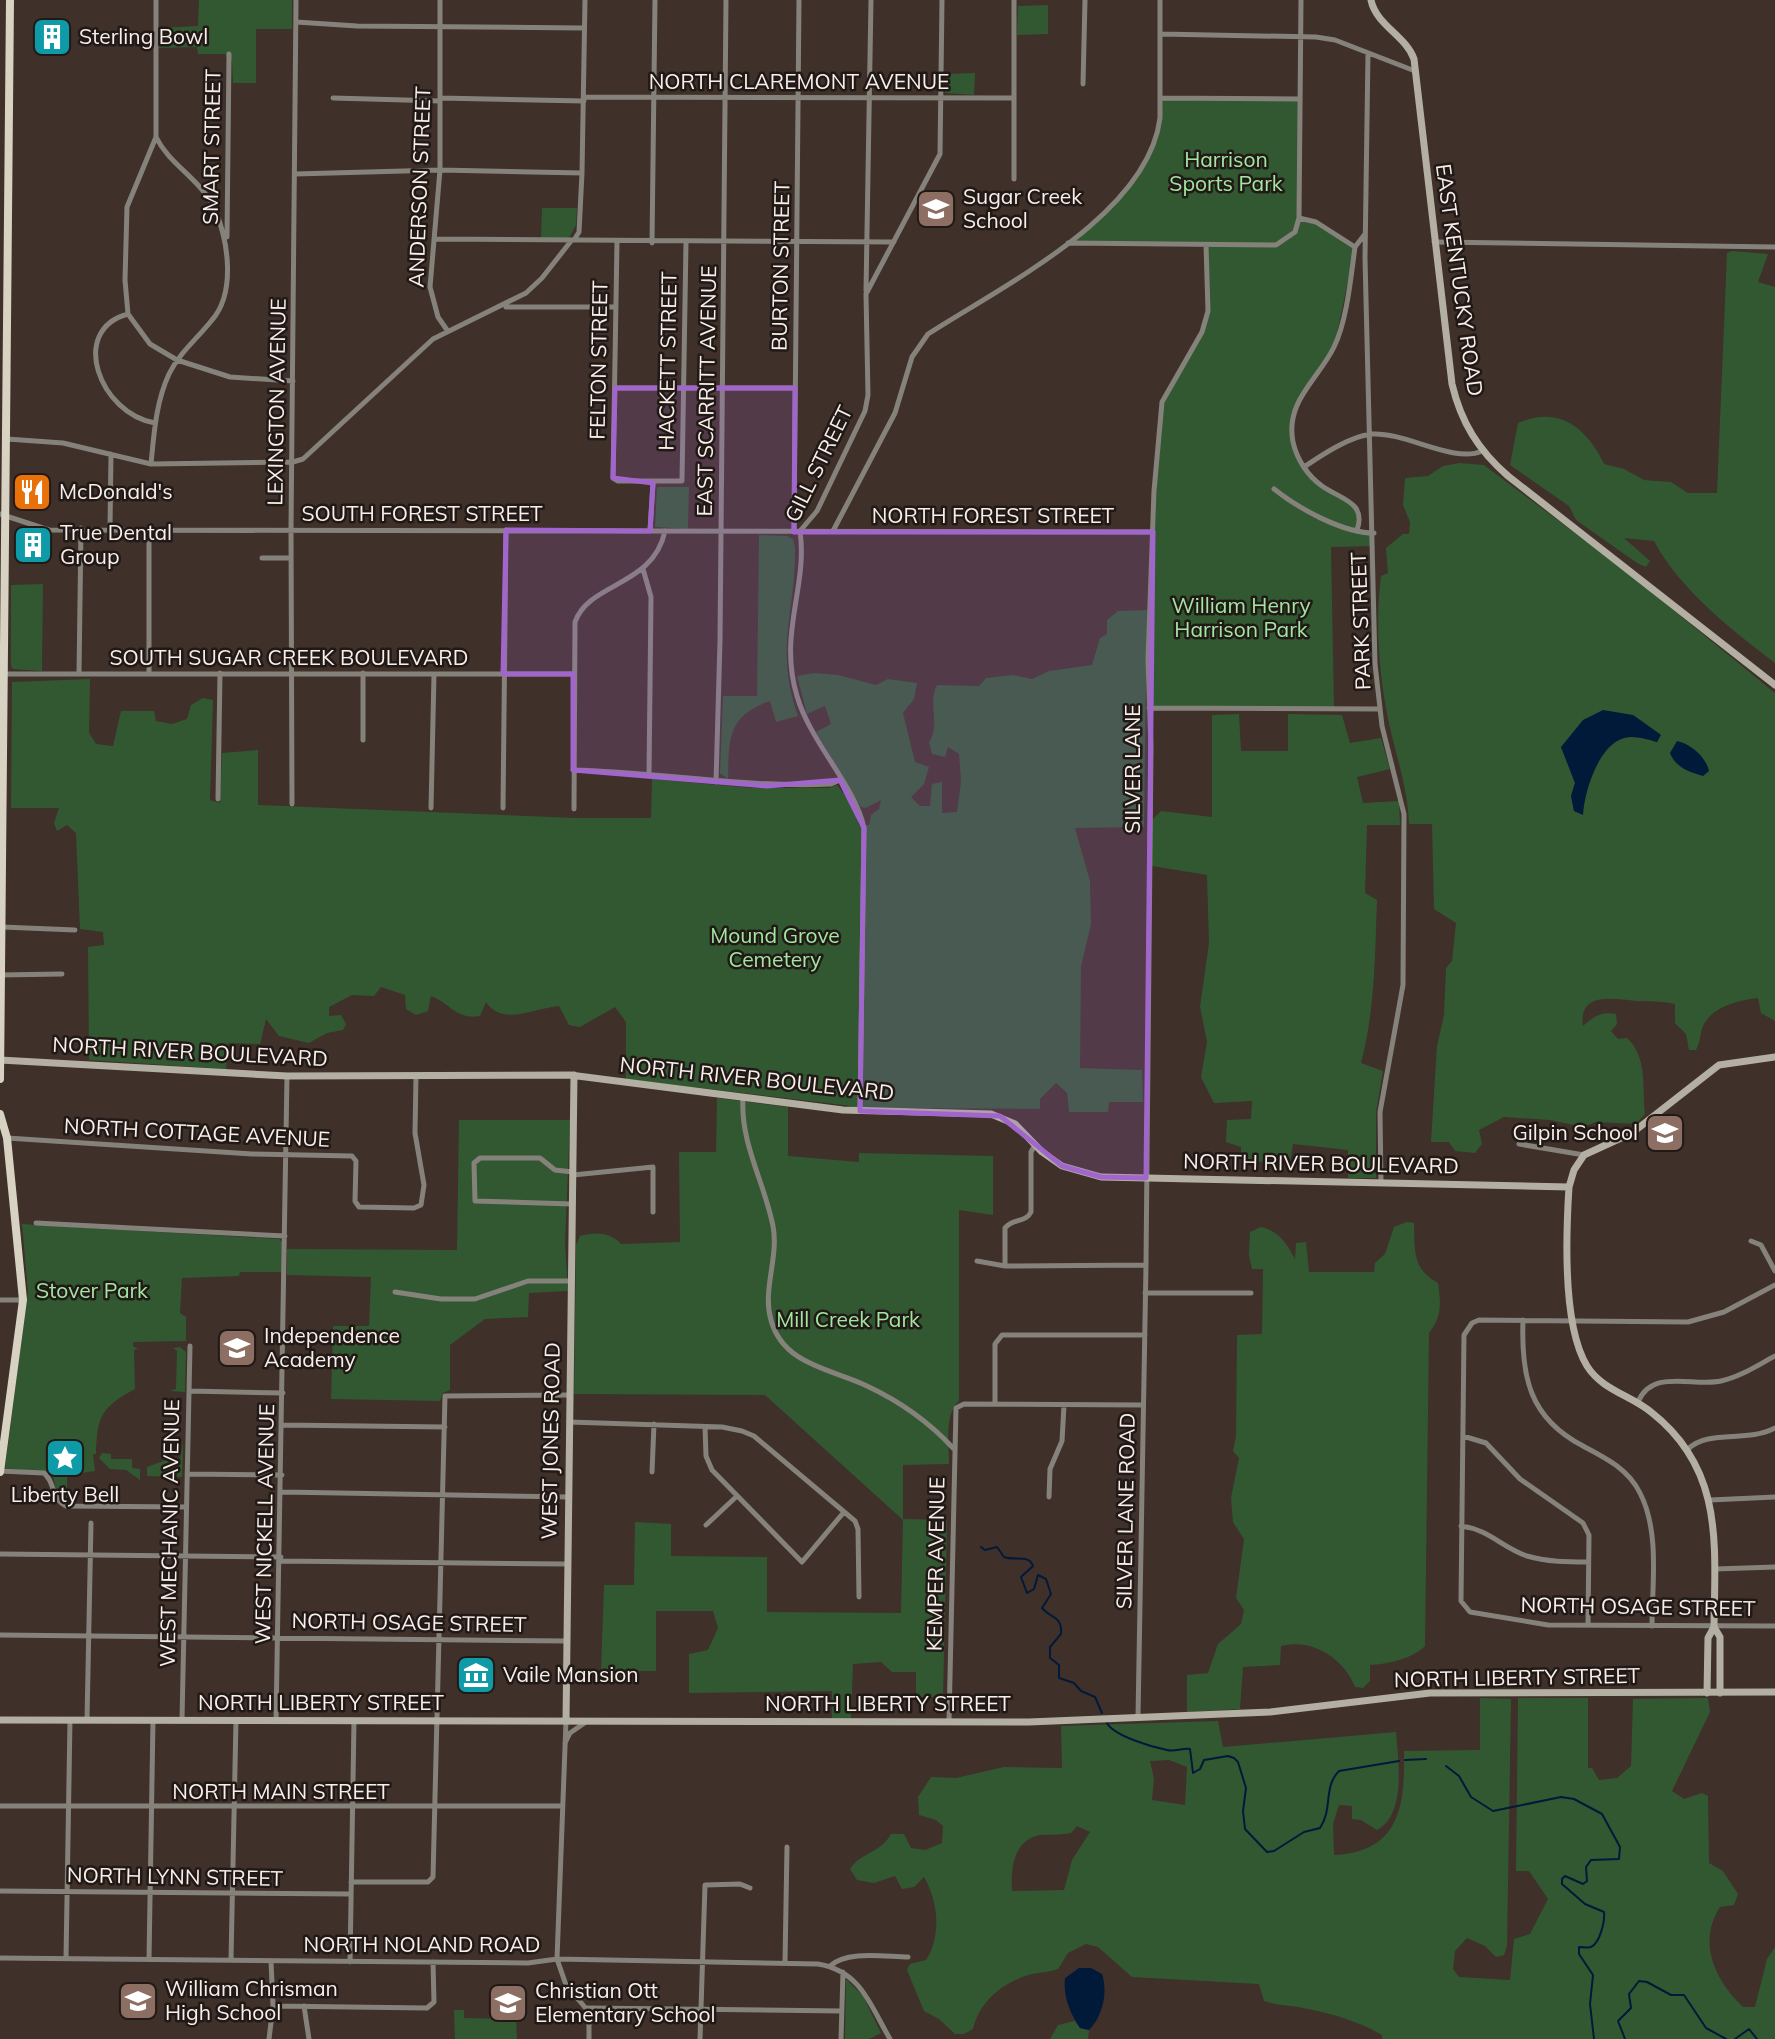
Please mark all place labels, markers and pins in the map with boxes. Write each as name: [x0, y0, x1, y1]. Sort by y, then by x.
building icon: Sterling Bowl: [31, 16, 73, 58]
place label: Sterling Bowl: [79, 23, 208, 49]
place label: Sugar Creek School: [963, 183, 1082, 233]
school or university icon: Sugar Creek School: [915, 188, 957, 230]
restaurant icon: McDonald's: [11, 471, 53, 513]
place label: McDonald's: [59, 478, 173, 504]
place label: True Dental Group: [60, 519, 172, 569]
building icon: True Dental Group: [12, 524, 54, 566]
school or university icon: Gilpin School: [1644, 1112, 1686, 1154]
place label: Gilpin School: [1513, 1119, 1638, 1145]
place label: Independence Academy: [264, 1322, 400, 1372]
school or university icon: Independence Academy: [216, 1327, 258, 1369]
place icon: Liberty Bell: [44, 1437, 86, 1479]
place label: Liberty Bell: [11, 1481, 119, 1507]
museum icon: Vaile Mansion: [455, 1654, 497, 1696]
place label: Vaile Mansion: [503, 1661, 639, 1687]
place label: William Chrisman High School: [165, 1975, 338, 2025]
place label: Christian Ott Elementary School: [535, 1977, 716, 2027]
school or university icon: William Chrisman High School: [117, 1980, 159, 2022]
school or university icon: Christian Ott Elementary School: [487, 1982, 529, 2024]

